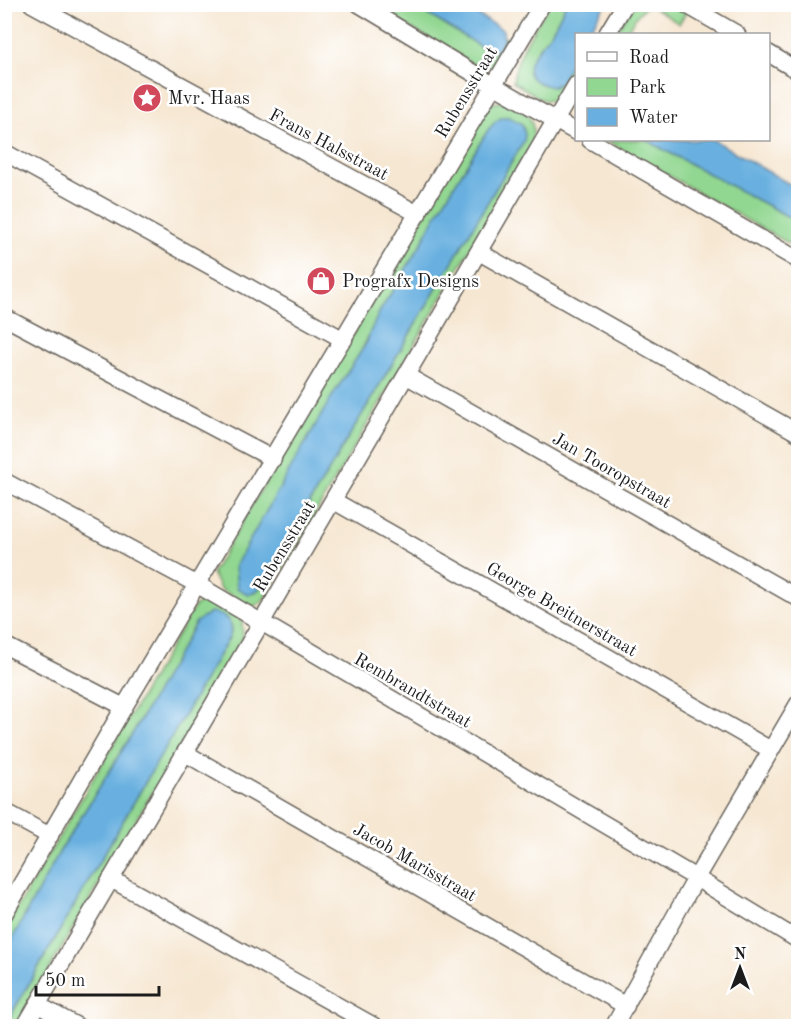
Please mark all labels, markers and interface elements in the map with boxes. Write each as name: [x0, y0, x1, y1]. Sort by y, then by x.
legend: [575, 33, 770, 141]
street label: Rubensstraat: [433, 44, 501, 141]
text: Road: [629, 49, 669, 67]
text: Park: [629, 79, 666, 97]
place icon: Mvr. Haas: [131, 82, 163, 114]
place label: Mvr. Haas: [168, 90, 250, 108]
street label: Frans Halsstraat: [266, 106, 391, 184]
text: Water: [629, 109, 678, 127]
shop icon: Prografx Designs: [305, 265, 337, 297]
place label: Prografx Designs: [342, 273, 479, 291]
street label: Jan Tooropstraat: [549, 430, 674, 512]
street label: Rubensstraat: [251, 498, 319, 595]
street label: George Breitnerstraat: [483, 559, 640, 660]
street label: Rembrandtstraat: [351, 650, 474, 732]
street label: Jacob Marisstraat: [350, 820, 479, 905]
north arrow: [710, 938, 770, 998]
text: N: [734, 947, 747, 963]
scale bar: [36, 959, 159, 997]
text: 50 m: [45, 972, 85, 990]

